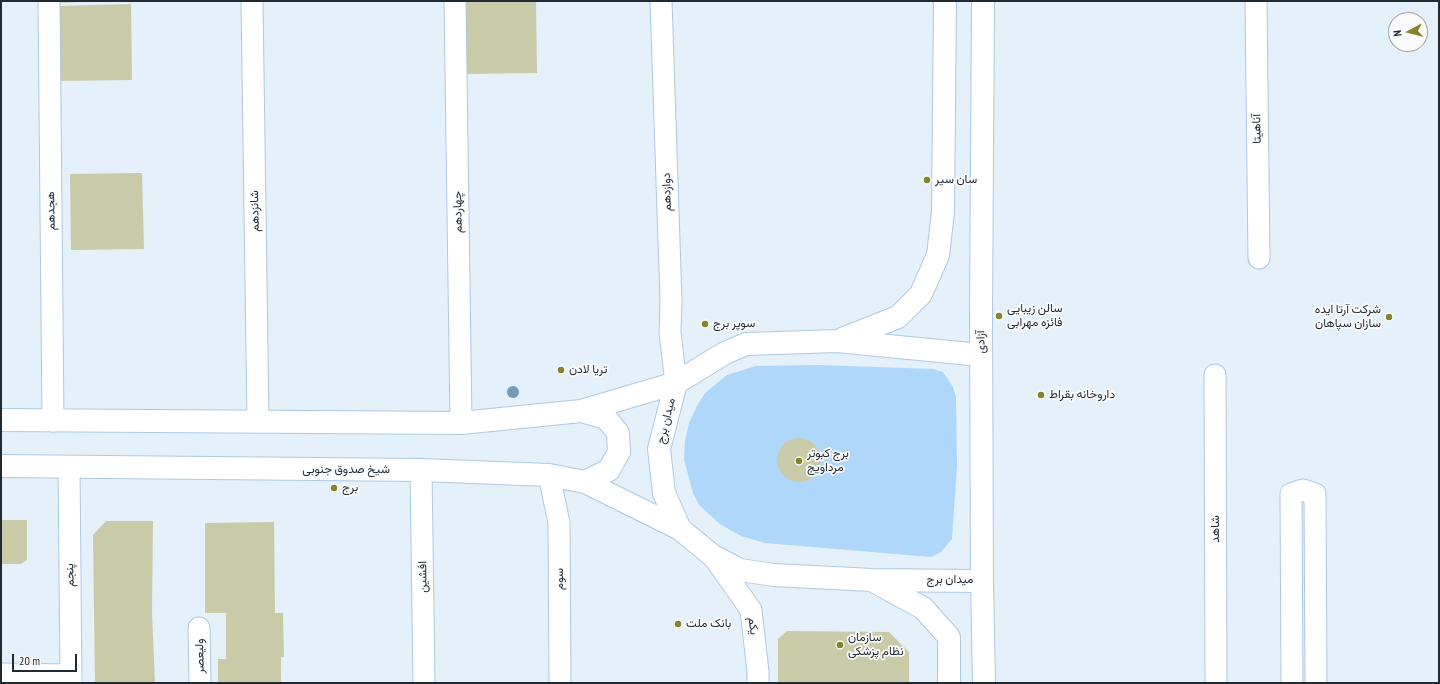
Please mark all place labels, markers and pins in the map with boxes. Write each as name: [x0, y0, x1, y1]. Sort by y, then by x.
place label: سان سیر: [935, 173, 977, 187]
marker: سان سیر: [922, 175, 932, 185]
place label: سالن زیبایی فائزه مهرابی: [1007, 302, 1063, 330]
place label: شرکت آرتا ایده سازان سپاهان: [1315, 303, 1381, 331]
marker: سالن زیبایی فائزه مهرابی: [994, 311, 1004, 321]
marker: شرکت آرتا ایده سازان سپاهان: [1384, 312, 1394, 322]
place label: سوپر برج: [713, 317, 755, 331]
marker: سوپر برج: [700, 319, 710, 329]
place label: تریا لادن: [569, 363, 607, 377]
marker: تریا لادن: [556, 365, 566, 375]
place label: داروخانه بقراط: [1049, 388, 1115, 402]
marker: داروخانه بقراط: [1036, 390, 1046, 400]
place label: برج کبوتر مرداویج: [807, 447, 849, 475]
marker: برج کبوتر مرداویج: [794, 456, 804, 466]
place label: برج: [342, 481, 358, 495]
marker: برج: [329, 483, 339, 493]
place label: بانک ملت: [686, 617, 731, 631]
marker: بانک ملت: [673, 619, 683, 629]
place label: سازمان نظام پزشکی: [848, 631, 904, 659]
marker: سازمان نظام پزشکی: [835, 640, 845, 650]

